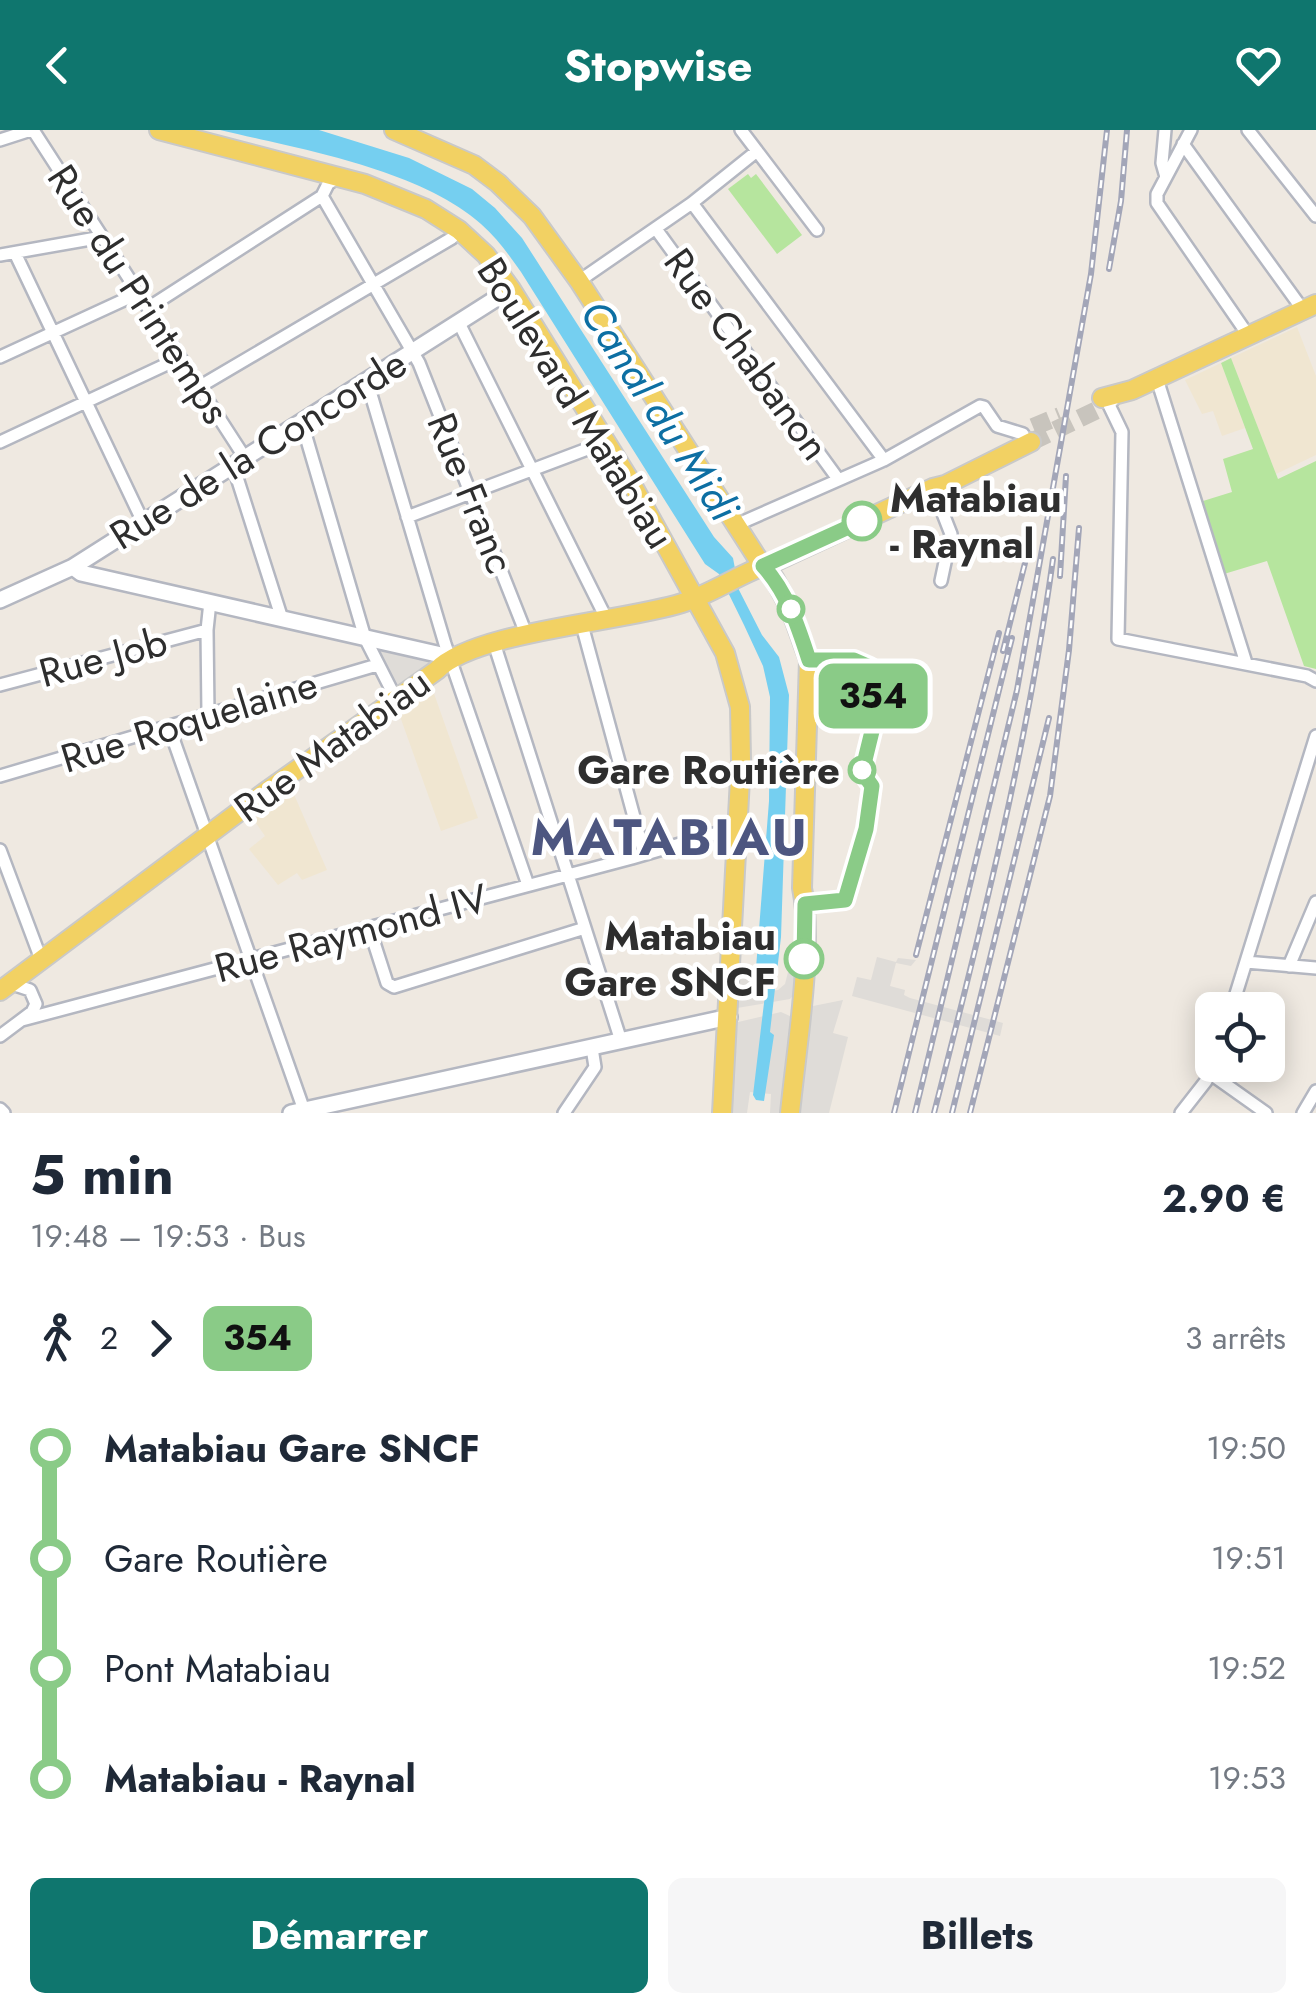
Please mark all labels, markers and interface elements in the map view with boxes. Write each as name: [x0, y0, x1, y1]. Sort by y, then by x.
text: Stopwise: [563, 33, 753, 98]
icon: back: [30, 38, 85, 93]
icon: heart: [1231, 38, 1286, 93]
street label: Rue du Printemps: [33, 153, 245, 435]
street label: Rue Chabanon: [650, 236, 844, 472]
street label: Boulevard Matabiau: [463, 246, 689, 560]
water label: Canal du Midi: [565, 288, 755, 534]
street label: Rue de la Concorde: [98, 334, 418, 564]
street label: Rue Franc: [413, 404, 529, 582]
place label: Matabiau - Raynal: [890, 469, 1062, 573]
marker: Matabiau - Raynal: [843, 502, 881, 540]
unlabelled marker: [778, 596, 804, 622]
street label: Rue Job: [33, 612, 173, 702]
street label: Rue Matabiau: [222, 654, 442, 836]
street label: Rue Roquelaine: [54, 655, 324, 787]
line badge: 354: [816, 664, 930, 728]
text: 354: [839, 671, 907, 721]
place label: Gare Routière: [577, 741, 840, 799]
marker: Gare Routière: [849, 757, 875, 783]
district label: MATABIAU: [531, 801, 809, 874]
street label: Rue Raymond IV: [208, 869, 494, 997]
place label: Matabiau Gare SNCF: [564, 907, 776, 1011]
marker: Matabiau Gare SNCF: [785, 940, 823, 978]
map controls: [1195, 992, 1285, 1082]
button: locate: [1195, 992, 1285, 1082]
text: 5 min: [30, 1135, 174, 1215]
text: 2.90 €: [1162, 1171, 1286, 1226]
text: 19:48 – 19:53 · Bus: [30, 1213, 306, 1259]
icon: walk: [30, 1311, 85, 1366]
icon: forward: [133, 1311, 188, 1366]
text: 354: [223, 1313, 292, 1363]
text: 2: [100, 1315, 118, 1361]
text: 3 arrêts: [1185, 1315, 1286, 1361]
text: Matabiau Gare SNCF: [104, 1421, 480, 1476]
text: 19:50: [1206, 1425, 1286, 1471]
text: Gare Routière: [104, 1531, 328, 1586]
text: 19:51: [1211, 1535, 1286, 1581]
text: Pont Matabiau: [104, 1641, 331, 1696]
text: 19:52: [1207, 1645, 1286, 1691]
text: Matabiau - Raynal: [104, 1751, 416, 1806]
text: 19:53: [1208, 1755, 1286, 1801]
button: Démarrer: [30, 1878, 648, 1993]
button: Billets: [668, 1878, 1286, 1993]

